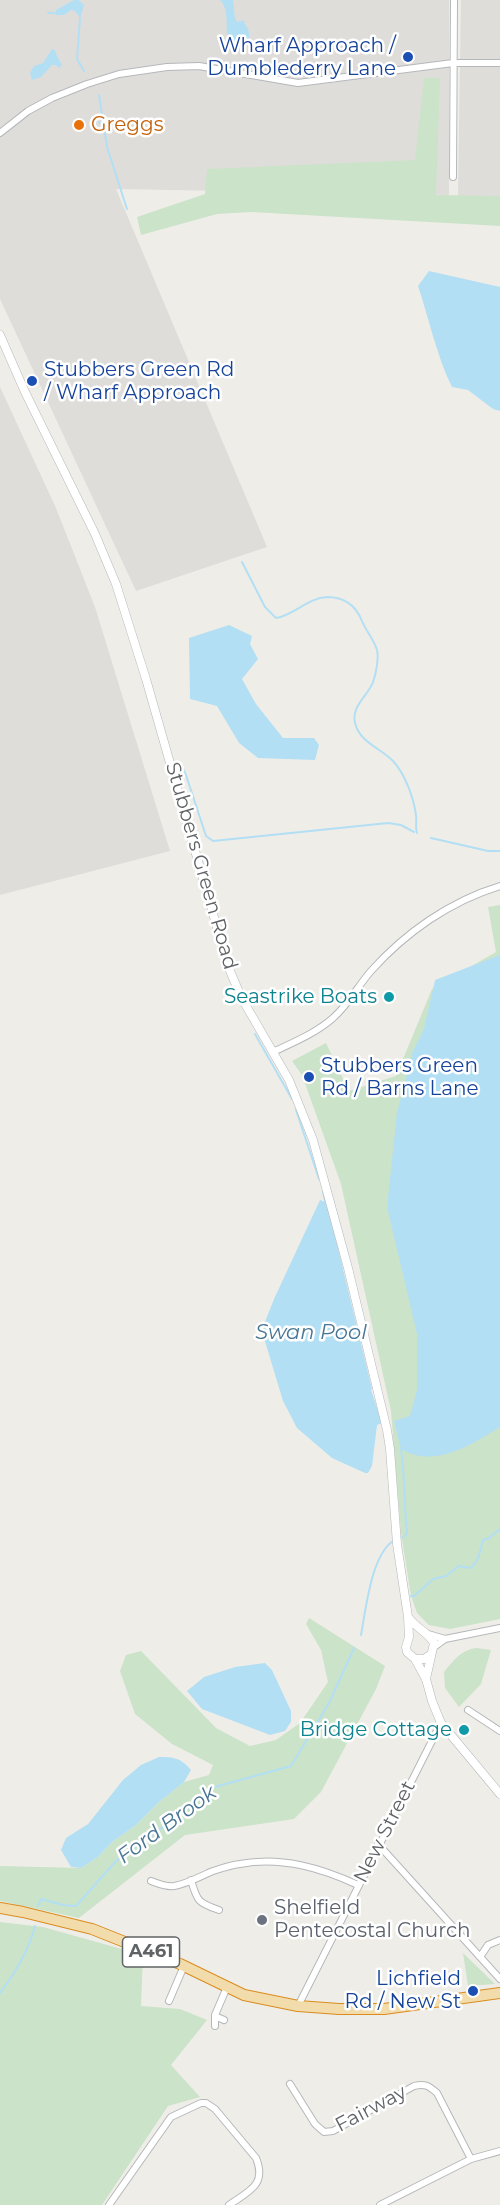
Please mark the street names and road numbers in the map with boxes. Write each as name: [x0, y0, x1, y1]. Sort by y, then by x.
street label: Stubbers Green Road: [160, 760, 242, 972]
street label: New Street: [349, 1777, 421, 1887]
road number: A461: [122, 1937, 180, 1967]
street label: Fairway: [331, 2080, 411, 2138]

